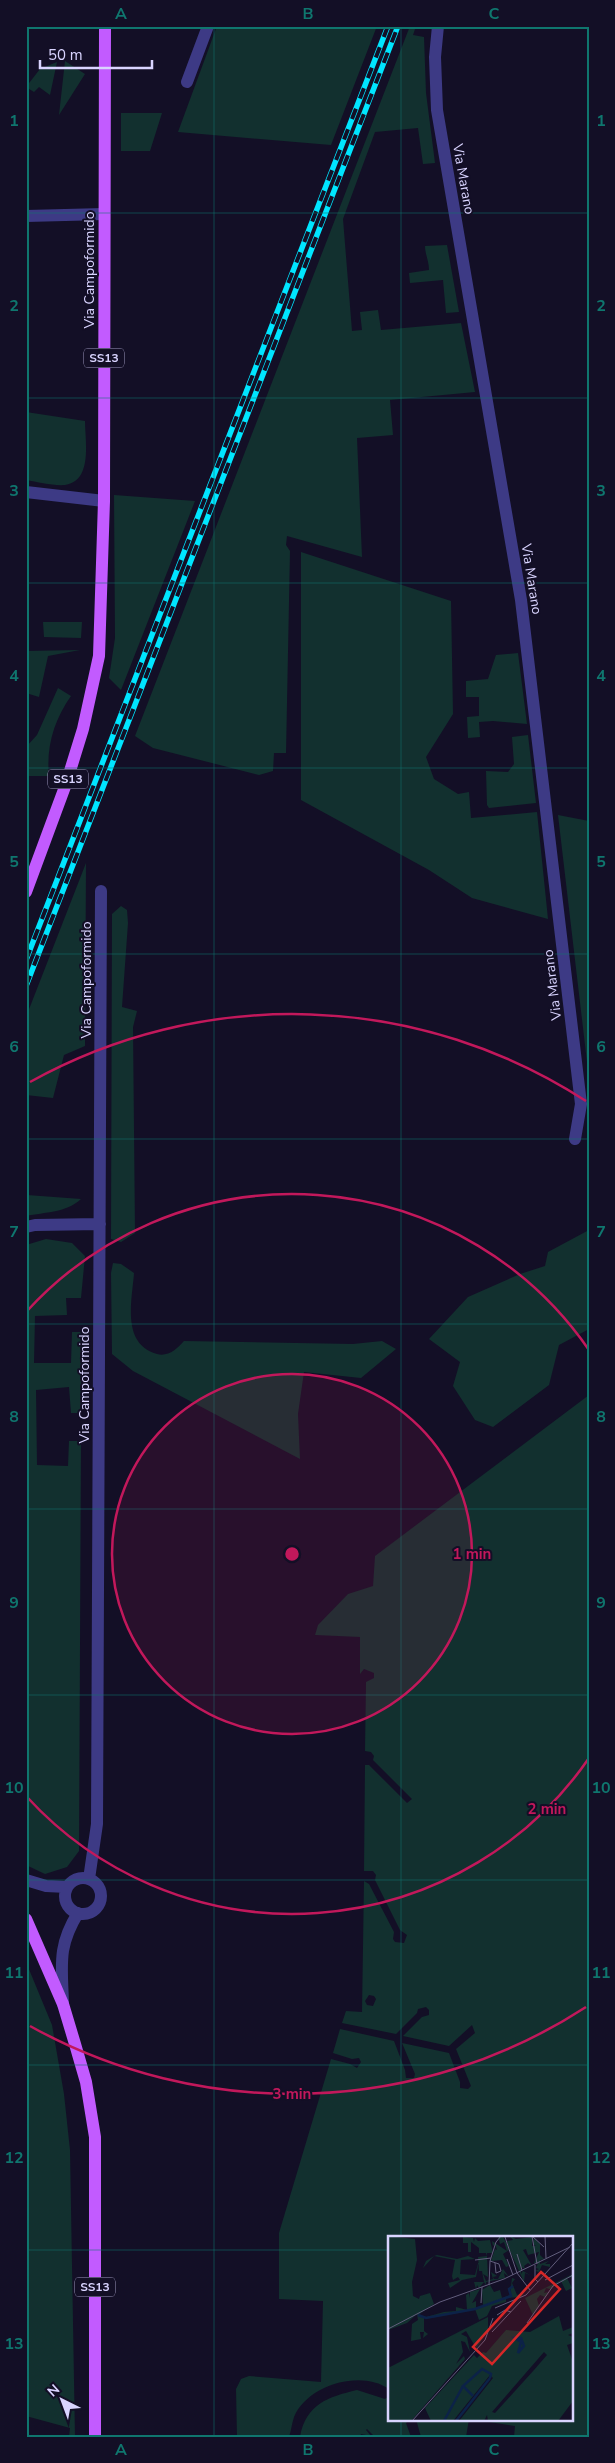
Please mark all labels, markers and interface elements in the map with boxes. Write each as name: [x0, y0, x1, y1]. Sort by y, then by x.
text: A: [115, 3, 127, 25]
text: B: [302, 3, 314, 25]
text: C: [489, 3, 500, 25]
scale bar: [40, 38, 152, 70]
text: 50 m: [48, 45, 83, 65]
text: 1: [9, 110, 19, 132]
text: 1: [596, 110, 606, 132]
street label: Via Marano: [448, 141, 479, 216]
street label: Via Campoformido: [80, 211, 99, 329]
text: 2: [9, 295, 19, 317]
text: 2: [596, 295, 606, 317]
road number: SS13: [84, 348, 124, 368]
text: 3: [9, 480, 19, 502]
text: 3: [596, 480, 606, 502]
street label: Via Marano: [516, 541, 547, 616]
text: 4: [9, 665, 19, 687]
text: 4: [596, 665, 606, 687]
road number: SS13: [48, 770, 88, 789]
text: 5: [9, 851, 19, 873]
text: 5: [596, 851, 606, 873]
street label: Via Campoformido: [77, 921, 96, 1039]
street label: Via Marano: [539, 948, 566, 1023]
text: 6: [9, 1036, 19, 1058]
text: 6: [596, 1036, 606, 1058]
text: 7: [9, 1221, 19, 1243]
text: 7: [596, 1221, 606, 1243]
street label: Via Campoformido: [75, 1326, 94, 1444]
text: 8: [9, 1406, 19, 1428]
text: 8: [596, 1406, 606, 1428]
text: 1 min: [453, 1544, 491, 1564]
centre of rings: [283, 1545, 301, 1563]
text: 9: [9, 1592, 19, 1614]
text: 9: [596, 1592, 606, 1614]
text: 10: [4, 1777, 24, 1799]
text: 10: [591, 1777, 611, 1799]
text: 2 min: [528, 1799, 566, 1819]
text: 11: [4, 1962, 24, 1984]
text: 11: [591, 1962, 611, 1984]
text: 3 min: [273, 2084, 311, 2104]
text: 12: [4, 2147, 24, 2169]
text: 12: [591, 2147, 611, 2169]
inset map: [388, 2236, 572, 2420]
road number: SS13: [75, 2278, 115, 2296]
text: 13: [4, 2333, 24, 2355]
text: 13: [591, 2333, 611, 2355]
north arrow: [38, 2376, 88, 2426]
text: N: [43, 2380, 64, 2401]
text: A: [115, 2439, 127, 2461]
text: B: [302, 2439, 314, 2461]
text: C: [489, 2439, 500, 2461]

